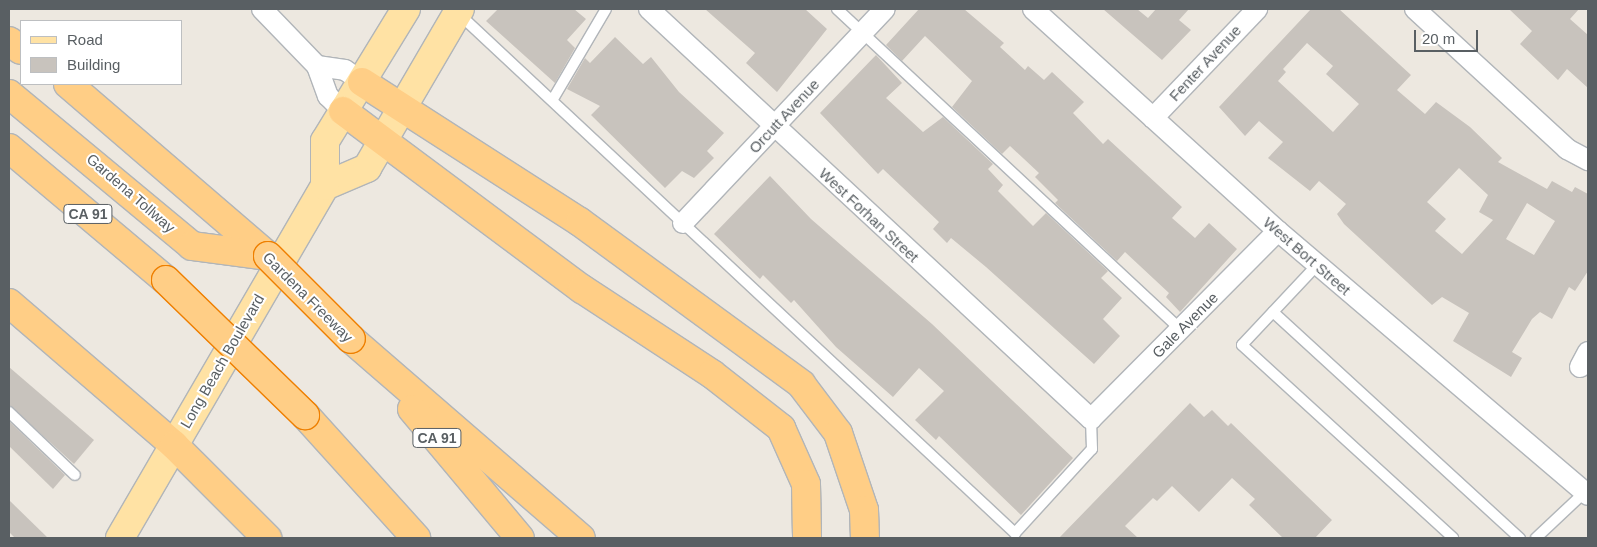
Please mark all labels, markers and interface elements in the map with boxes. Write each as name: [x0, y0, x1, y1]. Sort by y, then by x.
legend: [20, 20, 182, 85]
scale bar: [1417, 20, 1481, 52]
street label: Fenter Avenue: [1165, 21, 1245, 105]
text: 20 m: [1422, 30, 1455, 47]
text: Road: [67, 31, 103, 48]
text: Building: [67, 56, 120, 73]
street label: Orcutt Avenue: [745, 75, 823, 157]
street label: Gardena Tollway: [83, 150, 179, 236]
street label: West Forhan Street: [815, 164, 923, 266]
road number: CA 91: [63, 202, 113, 225]
street label: West Bort Street: [1260, 213, 1354, 299]
street label: Gardena Freeway: [259, 248, 357, 346]
street label: Gale Avenue: [1148, 288, 1222, 362]
street label: Long Beach Boulevard: [176, 291, 268, 431]
road number: CA 91: [412, 426, 462, 449]

